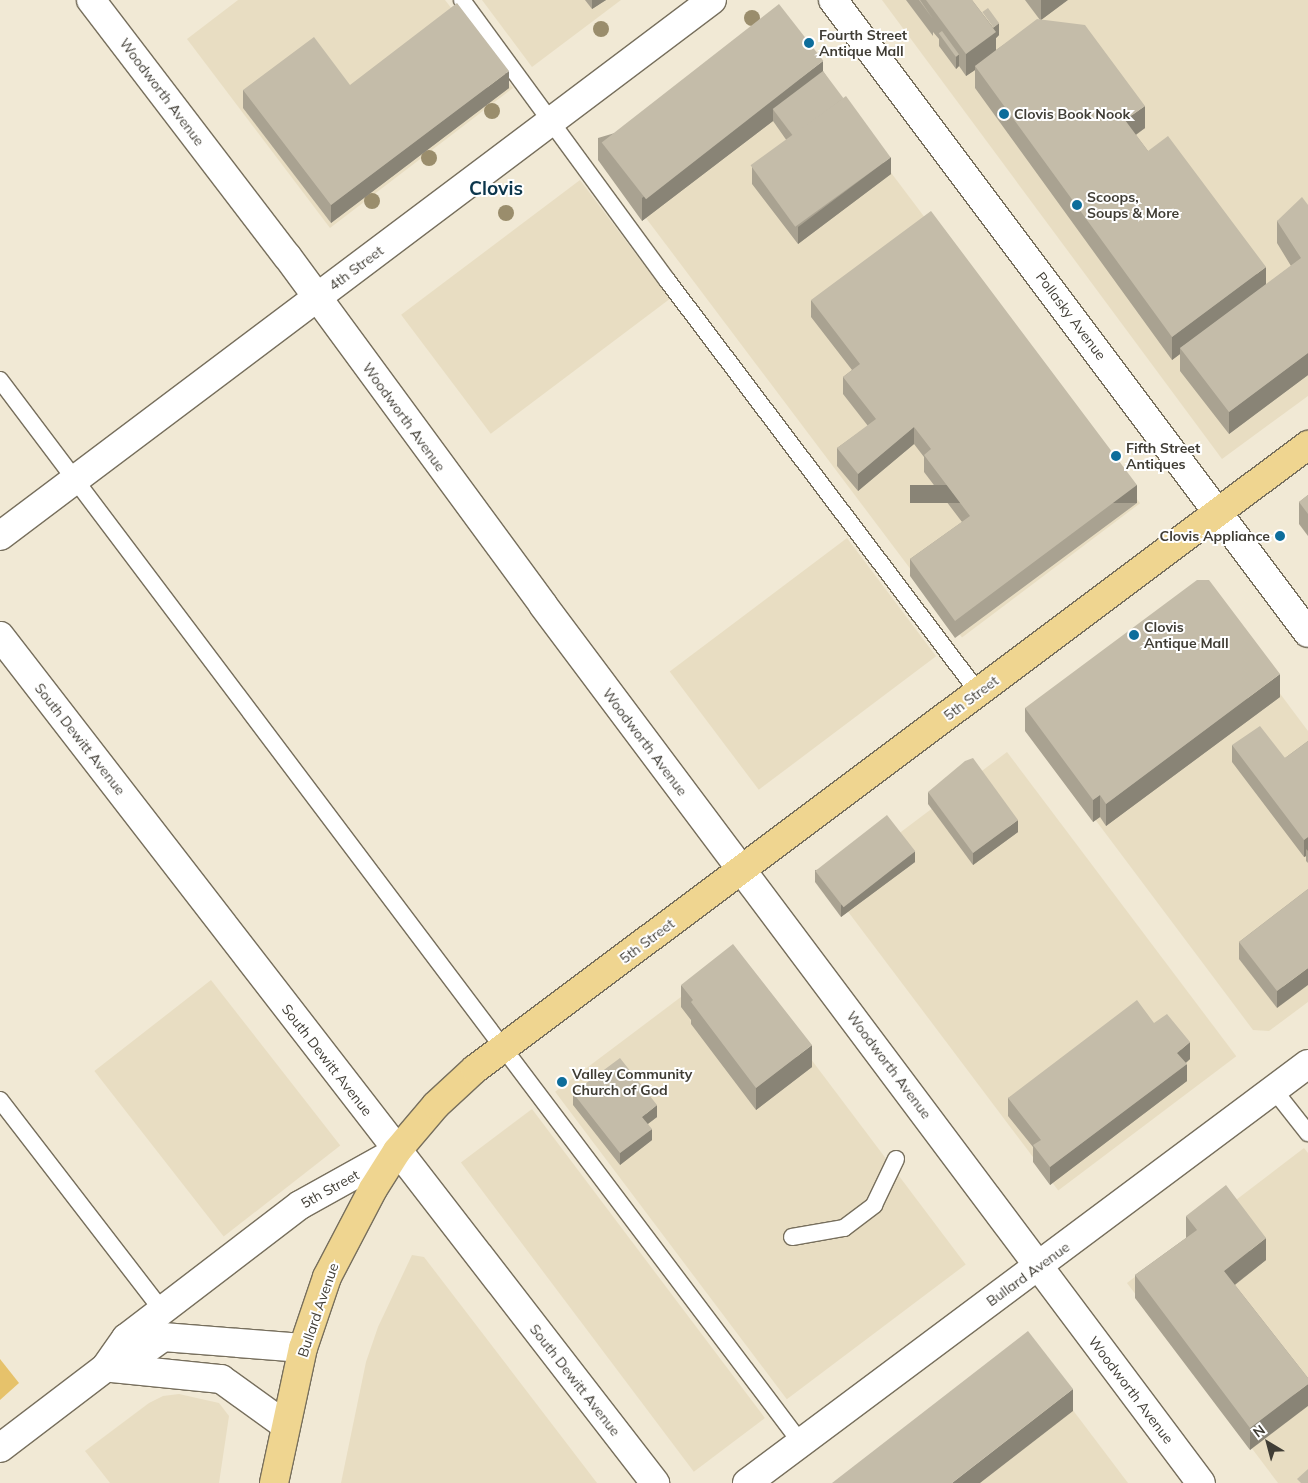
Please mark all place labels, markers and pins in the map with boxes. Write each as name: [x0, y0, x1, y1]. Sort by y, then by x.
place label: Fourth Street Antique Mall: [819, 27, 907, 59]
marker: Fourth Street Antique Mall: [803, 37, 815, 49]
place label: Clovis Book Nook: [1014, 106, 1130, 122]
marker: Clovis Book Nook: [998, 108, 1010, 120]
place label: Scoops, Soups & More: [1087, 189, 1179, 222]
marker: Scoops, Soups & More: [1071, 199, 1083, 211]
place label: Fifth Street Antiques: [1126, 440, 1200, 472]
marker: Fifth Street Antiques: [1110, 450, 1122, 462]
place label: Clovis Appliance: [1160, 528, 1270, 544]
marker: Clovis Appliance: [1274, 530, 1286, 542]
place label: Clovis Antique Mall: [1144, 619, 1229, 652]
marker: Clovis Antique Mall: [1128, 629, 1140, 641]
place label: Valley Community Church of God: [572, 1066, 692, 1098]
marker: Valley Community Church of God: [556, 1076, 568, 1088]

